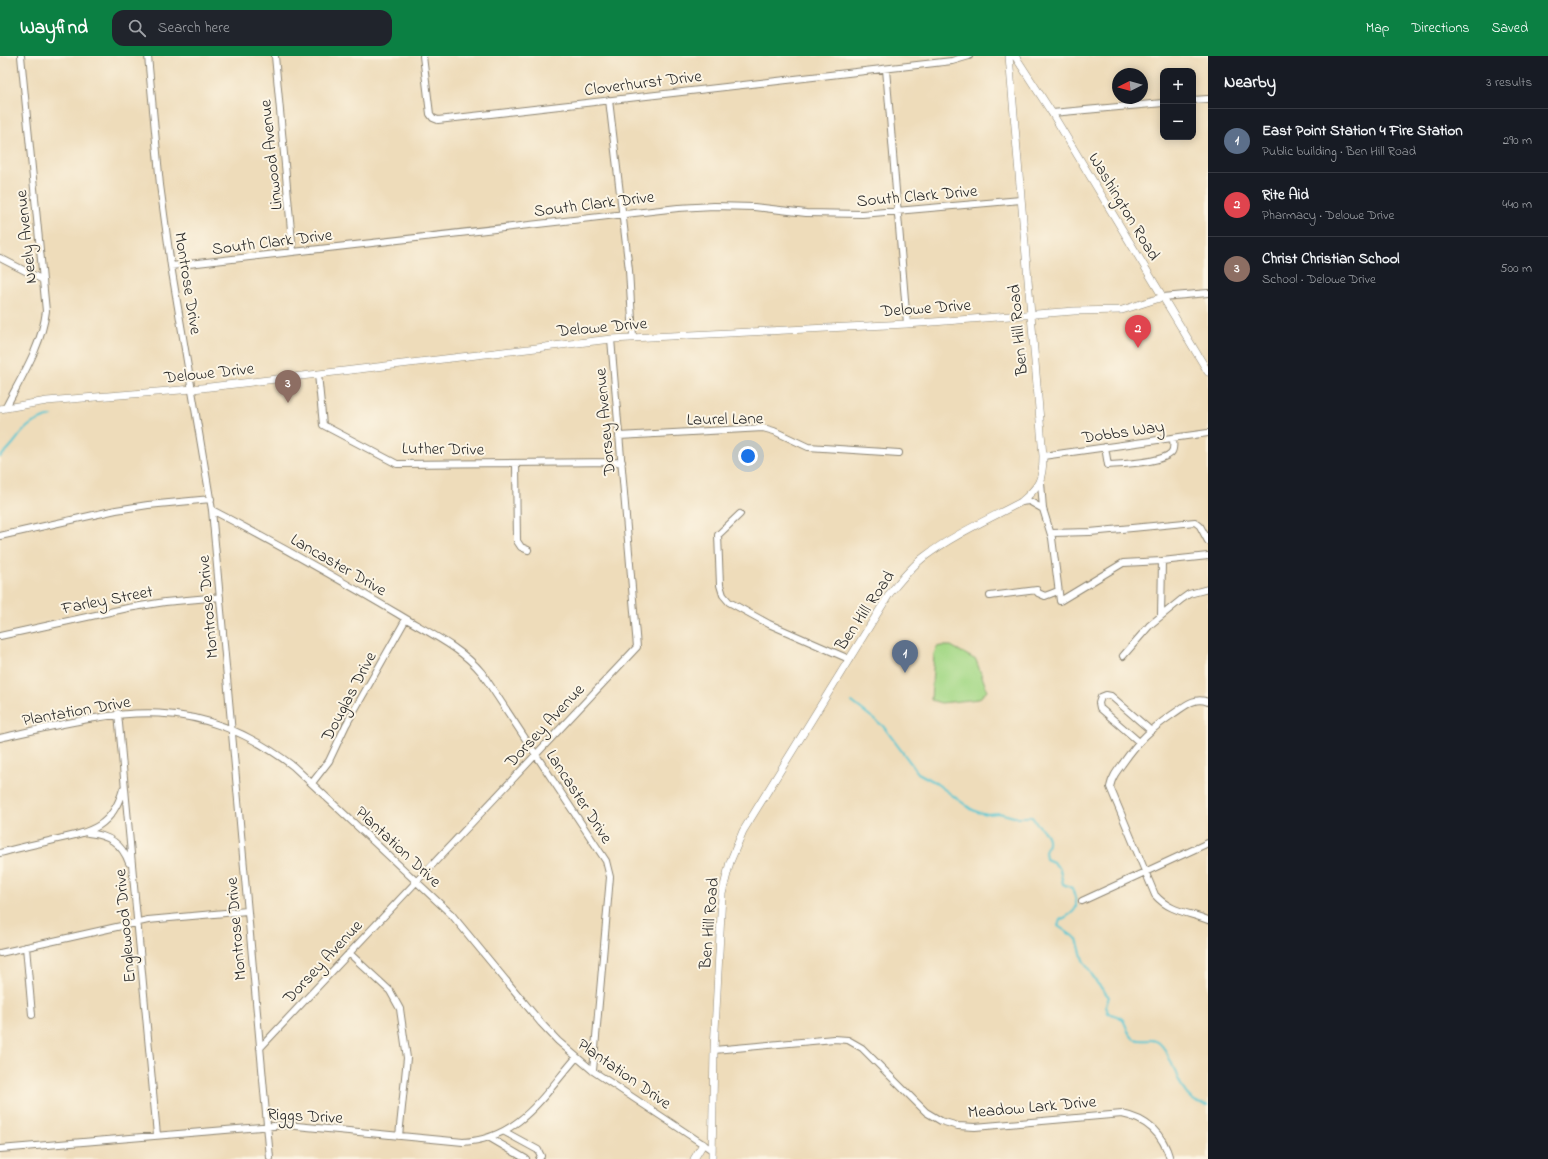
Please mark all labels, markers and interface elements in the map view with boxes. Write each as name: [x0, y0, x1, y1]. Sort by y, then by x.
search box: [112, 10, 392, 46]
text: Wayfind: [20, 15, 88, 42]
icon: search: [126, 17, 148, 39]
text: Search here: [158, 17, 230, 39]
text: Map: [1366, 18, 1389, 39]
text: Directions: [1411, 18, 1469, 39]
text: Saved: [1491, 18, 1528, 39]
street label: Cloverhurst Drive: [583, 64, 704, 103]
north arrow: [1112, 68, 1148, 104]
map controls: [1160, 68, 1196, 140]
button: +: [1160, 68, 1196, 104]
text: Nearby: [1224, 70, 1276, 95]
text: 3 results: [1486, 73, 1532, 92]
street label: Linwood Avenue: [253, 98, 290, 211]
button: −: [1160, 104, 1196, 140]
text: East Point Station 4 Fire Station: [1262, 120, 1463, 142]
text: 1: [1235, 131, 1239, 150]
text: 290 m: [1503, 131, 1532, 150]
text: Public building · Ben Hill Road: [1262, 142, 1416, 161]
street label: Washington Road: [1080, 148, 1166, 267]
street label: South Clark Drive: [856, 179, 979, 214]
text: Rite Aid: [1262, 184, 1309, 206]
street label: South Clark Drive: [532, 185, 656, 224]
street label: Neely Avenue: [9, 188, 45, 285]
text: 2: [1234, 195, 1240, 214]
text: 440 m: [1502, 195, 1532, 214]
text: Pharmacy · Delowe Drive: [1262, 206, 1394, 225]
street label: South Clark Drive: [210, 223, 334, 262]
street label: Montrose Drive: [167, 230, 208, 337]
text: Christ Christian School: [1262, 248, 1400, 270]
text: 3: [1234, 259, 1240, 278]
text: 500 m: [1500, 259, 1532, 278]
text: School · Delowe Drive: [1262, 270, 1376, 289]
street label: Ben Hill Road: [1002, 283, 1035, 378]
street label: Delowe Drive: [879, 293, 972, 324]
street label: Delowe Drive: [555, 311, 649, 344]
pin: 2: [1125, 315, 1151, 348]
street label: Delowe Drive: [162, 356, 256, 391]
street label: Dorsey Avenue: [588, 367, 624, 477]
pin: 3: [275, 370, 301, 403]
street label: Laurel Lane: [687, 406, 764, 433]
street label: Dobbs Way: [1079, 414, 1166, 452]
street label: Luther Drive: [402, 436, 485, 463]
your location: [738, 446, 758, 466]
street label: Lancaster Drive: [285, 528, 391, 603]
street label: Montrose Drive: [192, 554, 225, 659]
street label: Ben Hill Road: [829, 566, 901, 657]
street label: Farley Street: [59, 579, 156, 623]
pin: 1: [892, 640, 918, 673]
street label: Douglas Drive: [315, 647, 385, 748]
street label: Dorsey Avenue: [499, 678, 592, 775]
street label: Plantation Drive: [20, 690, 133, 733]
street label: Lancaster Drive: [539, 745, 619, 849]
street label: Plantation Drive: [349, 800, 447, 894]
street label: Englewood Drive: [108, 867, 145, 984]
street label: Montrose Drive: [220, 876, 253, 981]
street label: Ben Hill Road: [693, 876, 726, 971]
street label: Dorsey Avenue: [277, 914, 370, 1011]
street label: Plantation Drive: [572, 1032, 677, 1116]
street label: Meadow Lark Drive: [967, 1089, 1098, 1126]
street label: Riggs Drive: [266, 1102, 344, 1133]

